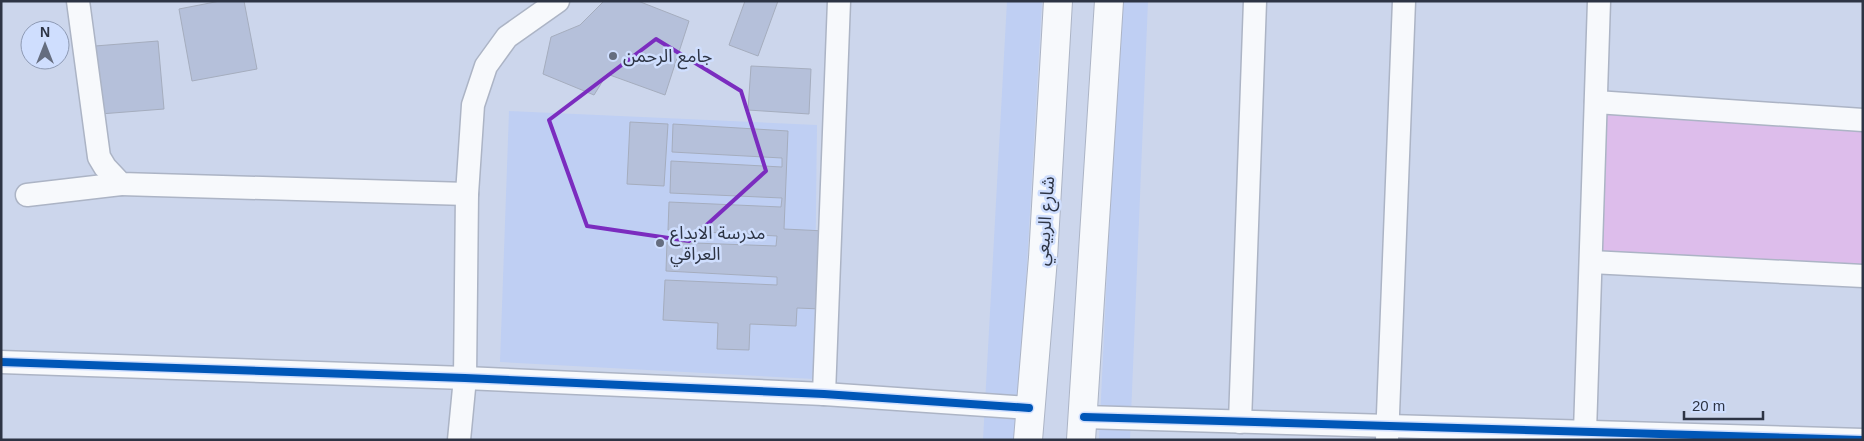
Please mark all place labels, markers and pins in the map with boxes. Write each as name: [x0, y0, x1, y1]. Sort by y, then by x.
place label: جامع الرحمن: [623, 46, 712, 70]
marker: جامع الرحمن: [607, 50, 619, 62]
place label: مدرسة الابداع العراقي: [670, 223, 766, 267]
marker: مدرسة الابداع العراقي: [654, 237, 666, 249]

